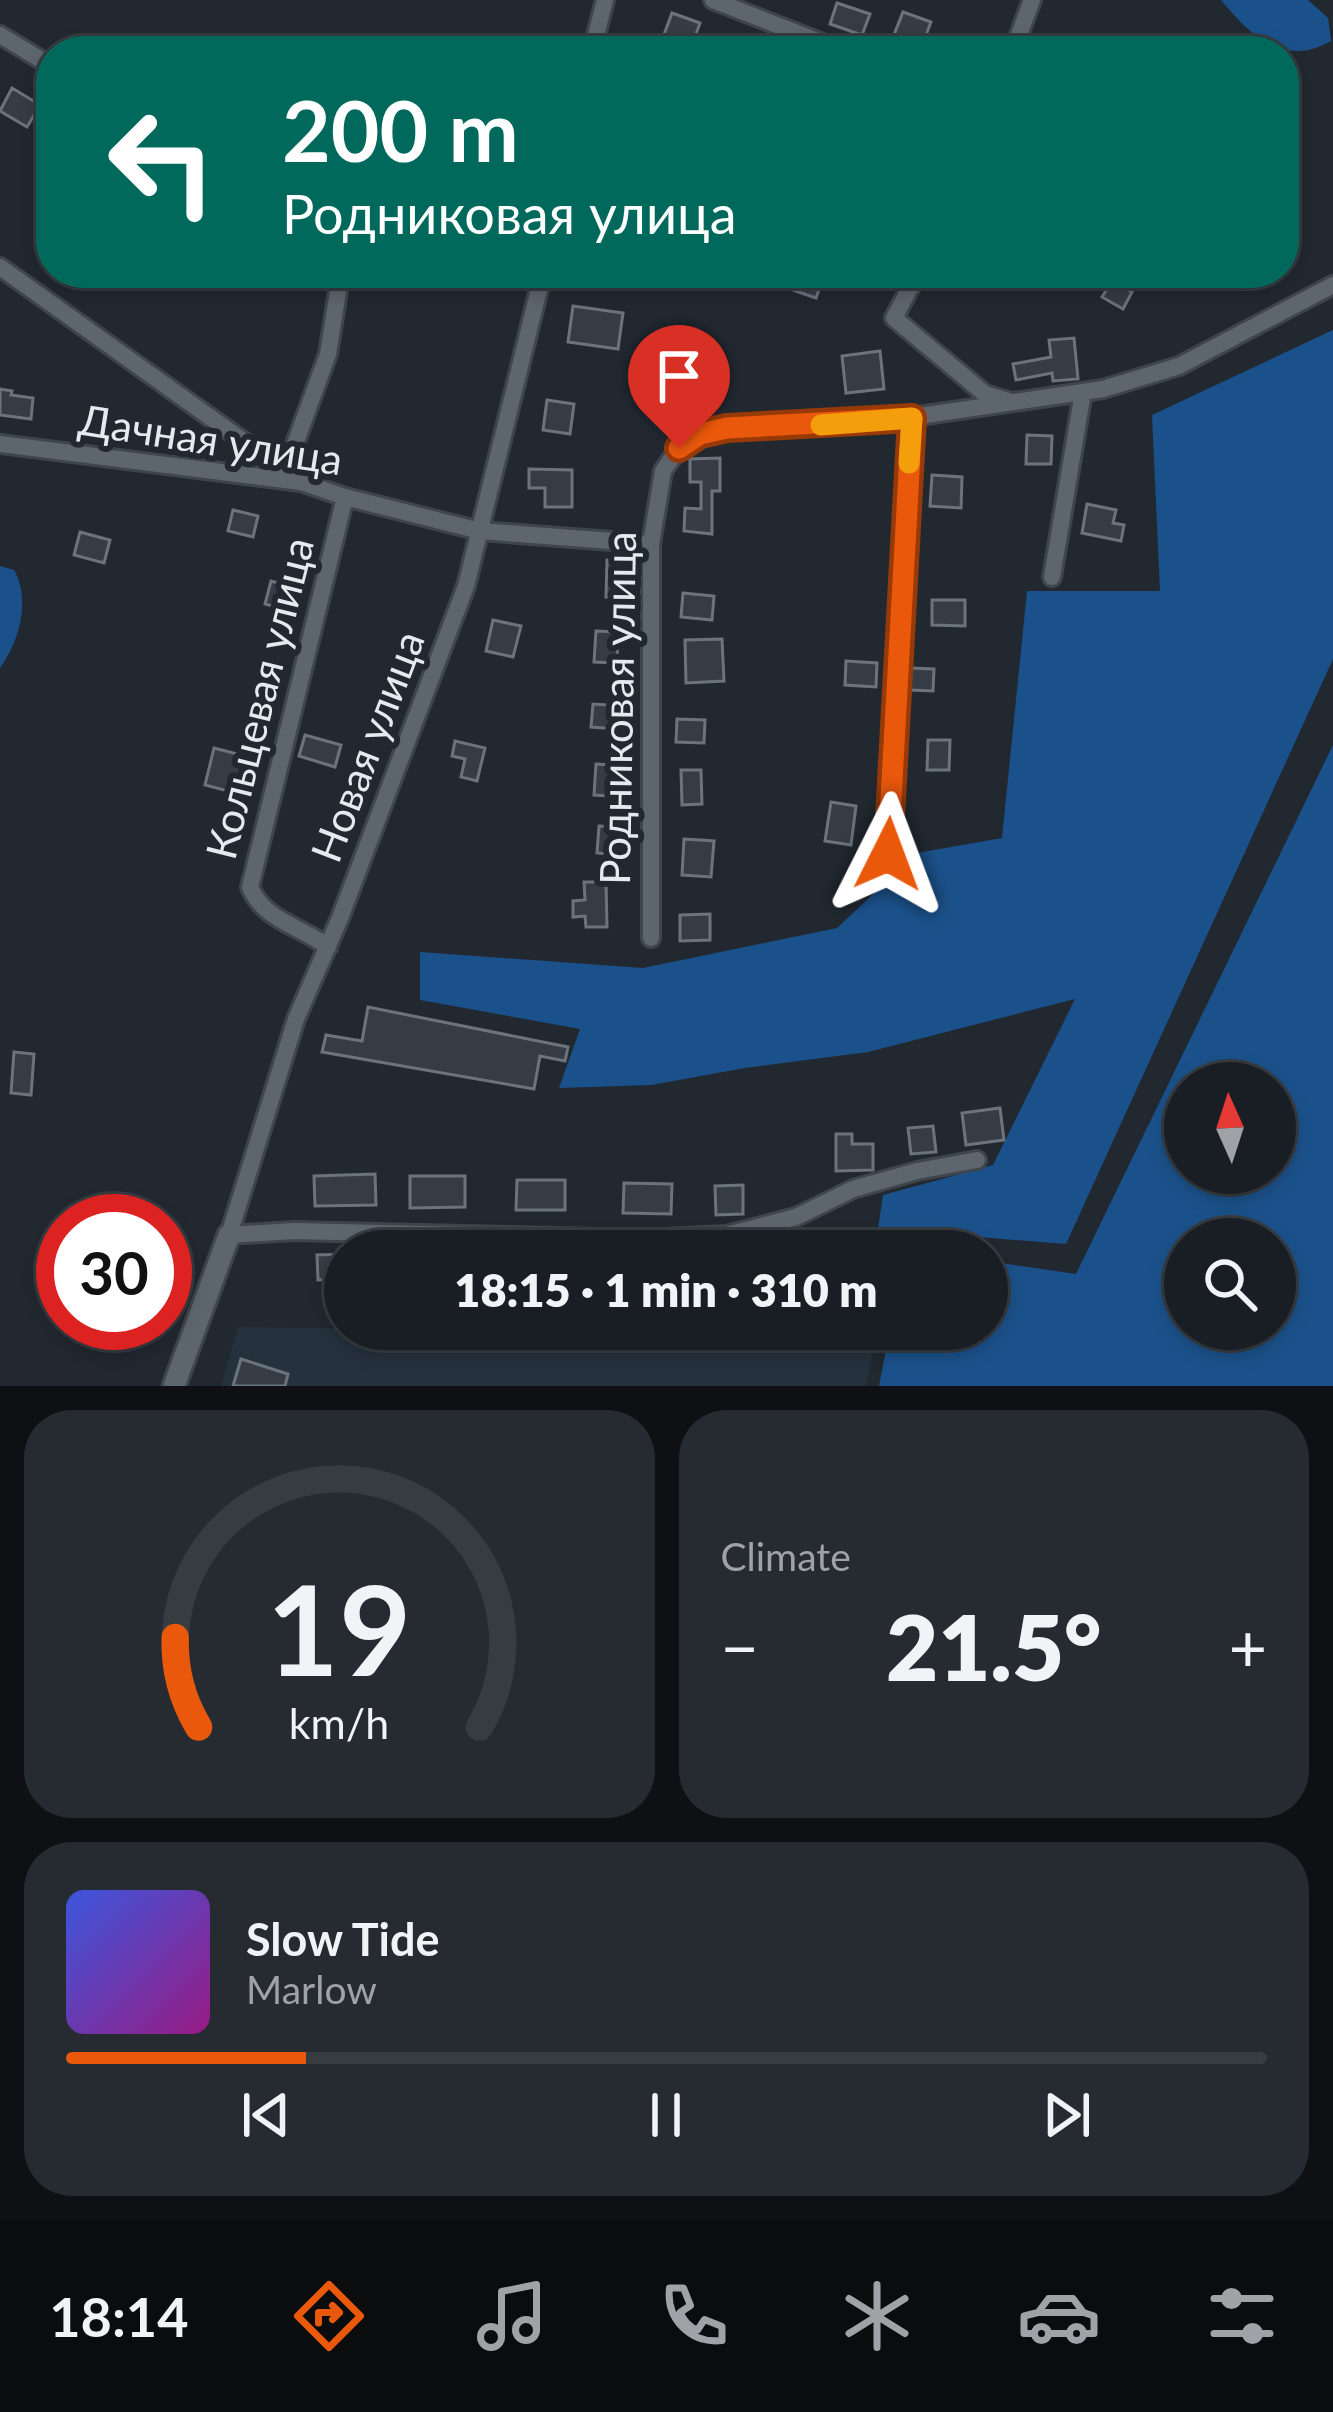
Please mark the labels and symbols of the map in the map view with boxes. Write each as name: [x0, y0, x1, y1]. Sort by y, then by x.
pin: [628, 325, 730, 448]
street label: Дачная улица: [76, 393, 346, 485]
street label: Родниковая улица: [589, 531, 645, 885]
street label: Кольцевая улица: [195, 532, 323, 864]
street label: Новая улица: [300, 624, 434, 868]
position arrow: [825, 791, 951, 917]
north arrow: [1164, 1062, 1296, 1194]
speed limit sign: 30: [36, 1194, 192, 1350]

